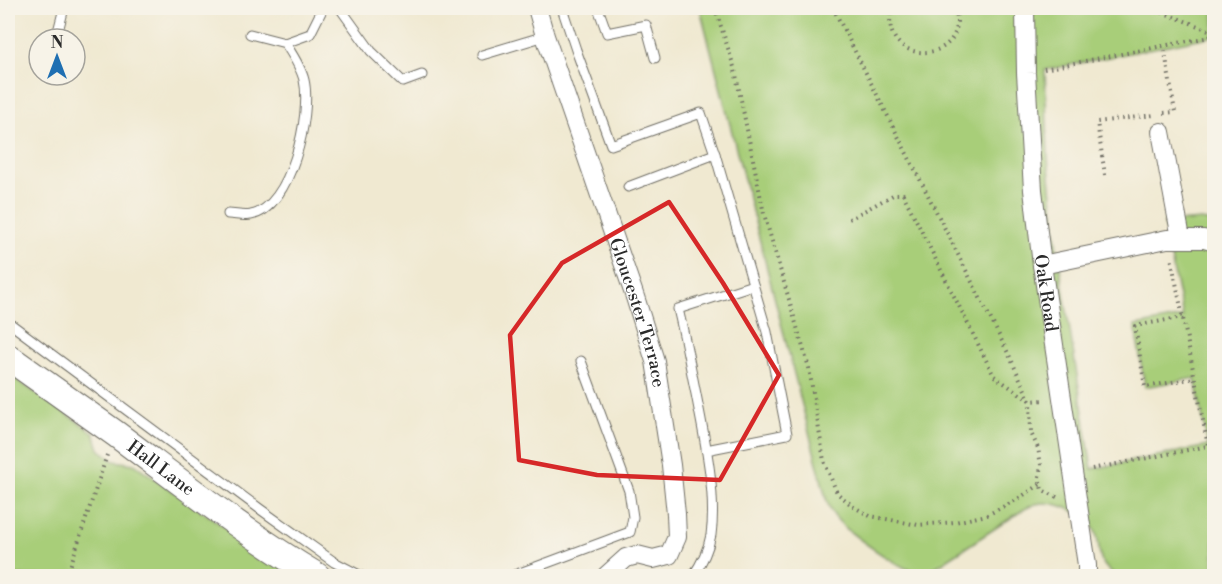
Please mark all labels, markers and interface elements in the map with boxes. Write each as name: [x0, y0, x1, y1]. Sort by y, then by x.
north arrow: [27, 27, 87, 87]
text: N: [51, 33, 64, 53]
street label: Gloucester Terrace: [603, 235, 670, 389]
street label: Oak Road: [1029, 253, 1063, 334]
street label: Hall Lane: [122, 435, 199, 501]

